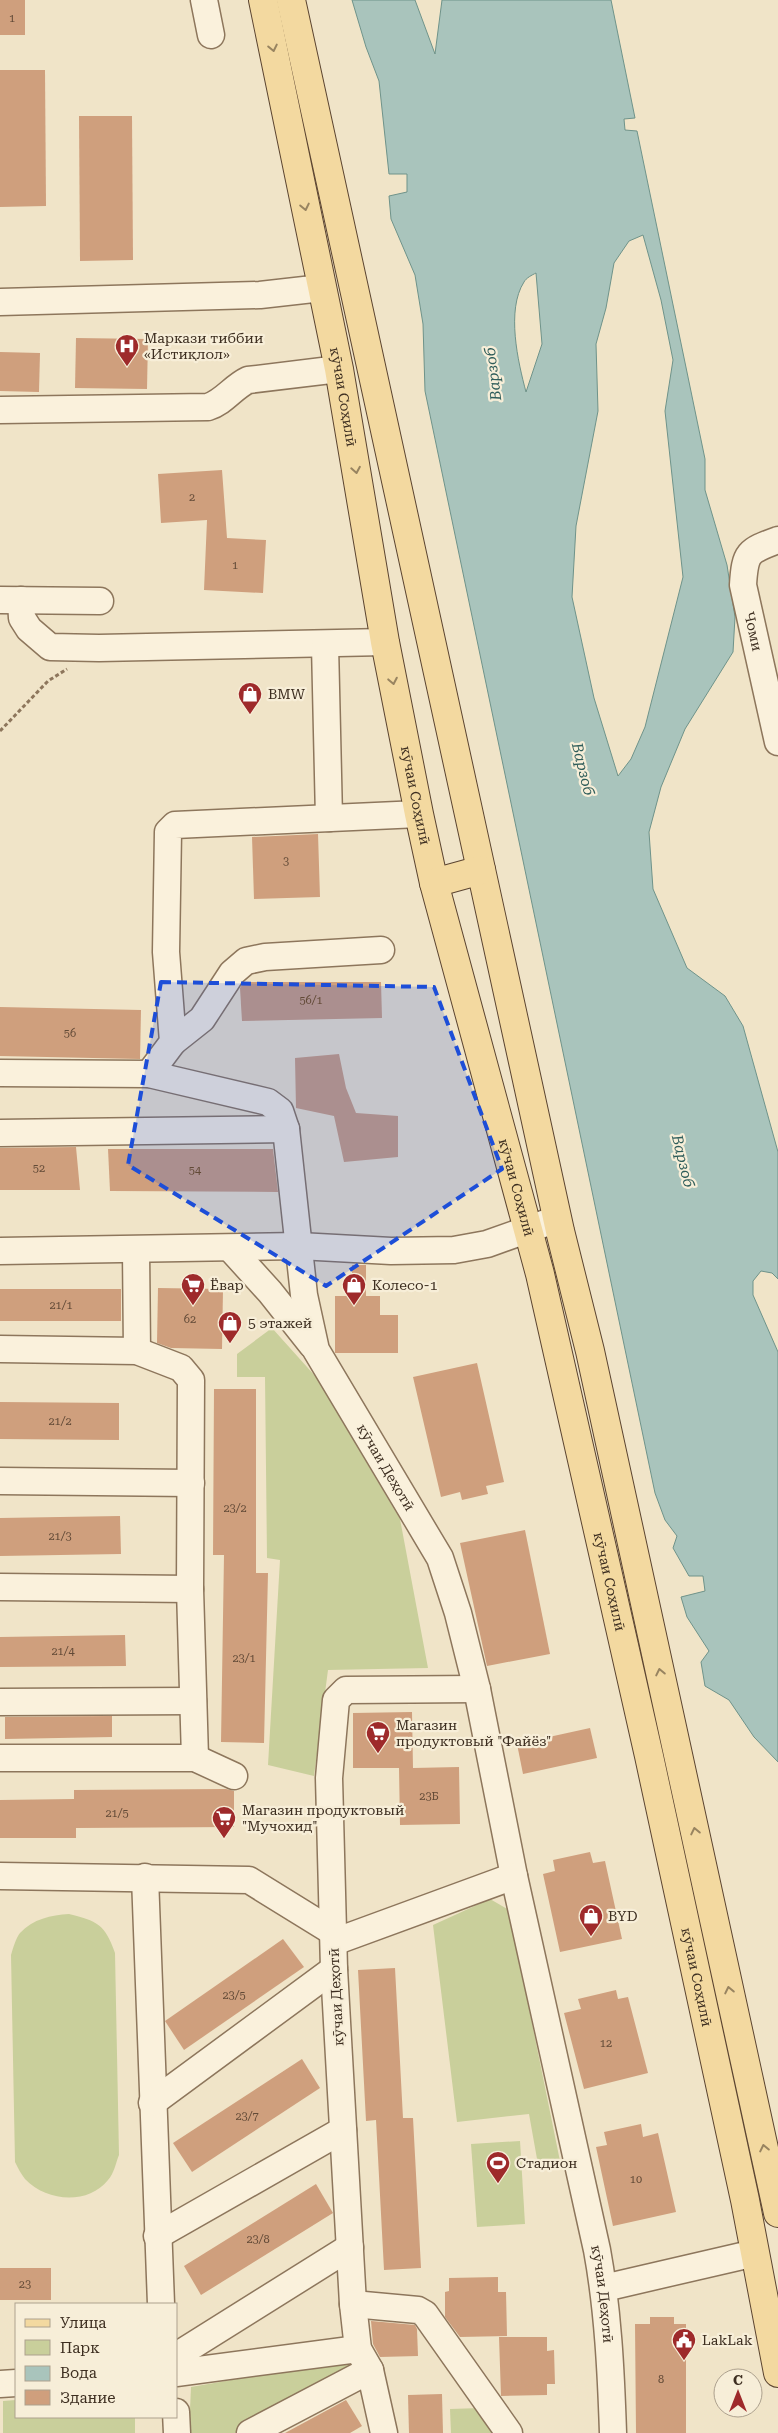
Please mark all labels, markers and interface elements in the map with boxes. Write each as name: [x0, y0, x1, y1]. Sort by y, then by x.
house number: 1: [9, 12, 15, 25]
one-way arrow: [267, 43, 277, 52]
one-way arrow: [300, 203, 310, 211]
place label: Маркази тиббии «Истиқлол»: [144, 330, 263, 362]
hospital icon: Маркази тиббии «Истиқлол»: [114, 333, 140, 367]
water label: Варзоб: [481, 345, 505, 403]
street label: кӯчаи Соҳилӣ: [327, 346, 360, 448]
one-way arrow: [350, 465, 360, 474]
house number: 2: [189, 491, 195, 504]
house number: 1: [232, 559, 238, 572]
street label: Чоми: [741, 610, 765, 653]
one-way arrow: [387, 677, 398, 686]
shop icon: BMW: [237, 681, 263, 715]
place label: BMW: [268, 686, 306, 702]
water label: Варзоб: [568, 740, 598, 798]
street label: кӯчаи Соҳилӣ: [398, 744, 434, 846]
house number: 3: [283, 855, 289, 868]
house number: 56/1: [299, 994, 323, 1007]
house number: 56: [64, 1027, 76, 1040]
water label: Варзоб: [668, 1132, 698, 1190]
street label: кӯчаи Соҳилӣ: [496, 1137, 537, 1238]
house number: 52: [33, 1162, 45, 1175]
house number: 54: [189, 1164, 202, 1177]
supermarket icon: Ёвар: [180, 1272, 206, 1306]
shop icon: Колесо-1: [341, 1272, 367, 1306]
place label: Ёвар: [210, 1277, 244, 1293]
place label: Колесо-1: [372, 1277, 438, 1293]
house number: 21/1: [49, 1299, 73, 1312]
shop icon: 5 этажей: [217, 1310, 243, 1344]
house number: 62: [184, 1313, 196, 1326]
place label: 5 этажей: [248, 1315, 312, 1331]
house number: 21/2: [48, 1415, 72, 1428]
street label: кӯчаи Деҳотӣ: [354, 1421, 418, 1514]
house number: 23/2: [223, 1502, 247, 1515]
house number: 21/3: [48, 1530, 72, 1543]
street label: кӯчаи Соҳилӣ: [591, 1531, 628, 1632]
house number: 21/4: [51, 1645, 75, 1658]
house number: 23/1: [232, 1652, 256, 1665]
one-way arrow: [655, 1668, 666, 1676]
place label: Магазин продуктовый "Файёз": [396, 1717, 551, 1749]
supermarket icon: Магазин продуктовый "Файёз": [365, 1720, 391, 1754]
house number: 23Б: [419, 1790, 439, 1803]
place label: Магазин продуктовый "Мучохид": [242, 1802, 404, 1834]
supermarket icon: Магазин продуктовый "Мучохид": [211, 1805, 237, 1839]
house number: 21/5: [105, 1807, 129, 1820]
one-way arrow: [690, 1826, 701, 1835]
shop icon: BYD: [578, 1903, 604, 1937]
place label: BYD: [608, 1908, 638, 1924]
street label: кӯчаи Соҳилӣ: [678, 1926, 715, 2028]
street label: кӯчаи Деҳотӣ: [325, 1947, 347, 2047]
one-way arrow: [724, 1985, 735, 1994]
house number: 23/5: [222, 1989, 246, 2002]
house number: 12: [600, 2037, 612, 2050]
house number: 23/7: [235, 2110, 259, 2123]
one-way arrow: [759, 2144, 770, 2153]
sports icon: Стадион: [485, 2150, 511, 2184]
place label: Стадион: [516, 2155, 577, 2171]
house number: 10: [630, 2173, 642, 2186]
house number: 23/8: [246, 2233, 270, 2246]
street label: кӯчаи Деҳотӣ: [588, 2244, 616, 2344]
house number: 23: [19, 2278, 31, 2291]
legend: [15, 2303, 178, 2418]
text: Улица: [60, 2314, 106, 2332]
public building icon: LakLak: [671, 2327, 697, 2361]
place label: LakLak: [702, 2332, 753, 2348]
text: Парк: [60, 2339, 100, 2357]
text: Вода: [60, 2364, 97, 2382]
north arrow: [713, 2368, 763, 2418]
text: С: [733, 2372, 743, 2388]
house number: 8: [658, 2373, 664, 2386]
text: Здание: [60, 2389, 116, 2407]

